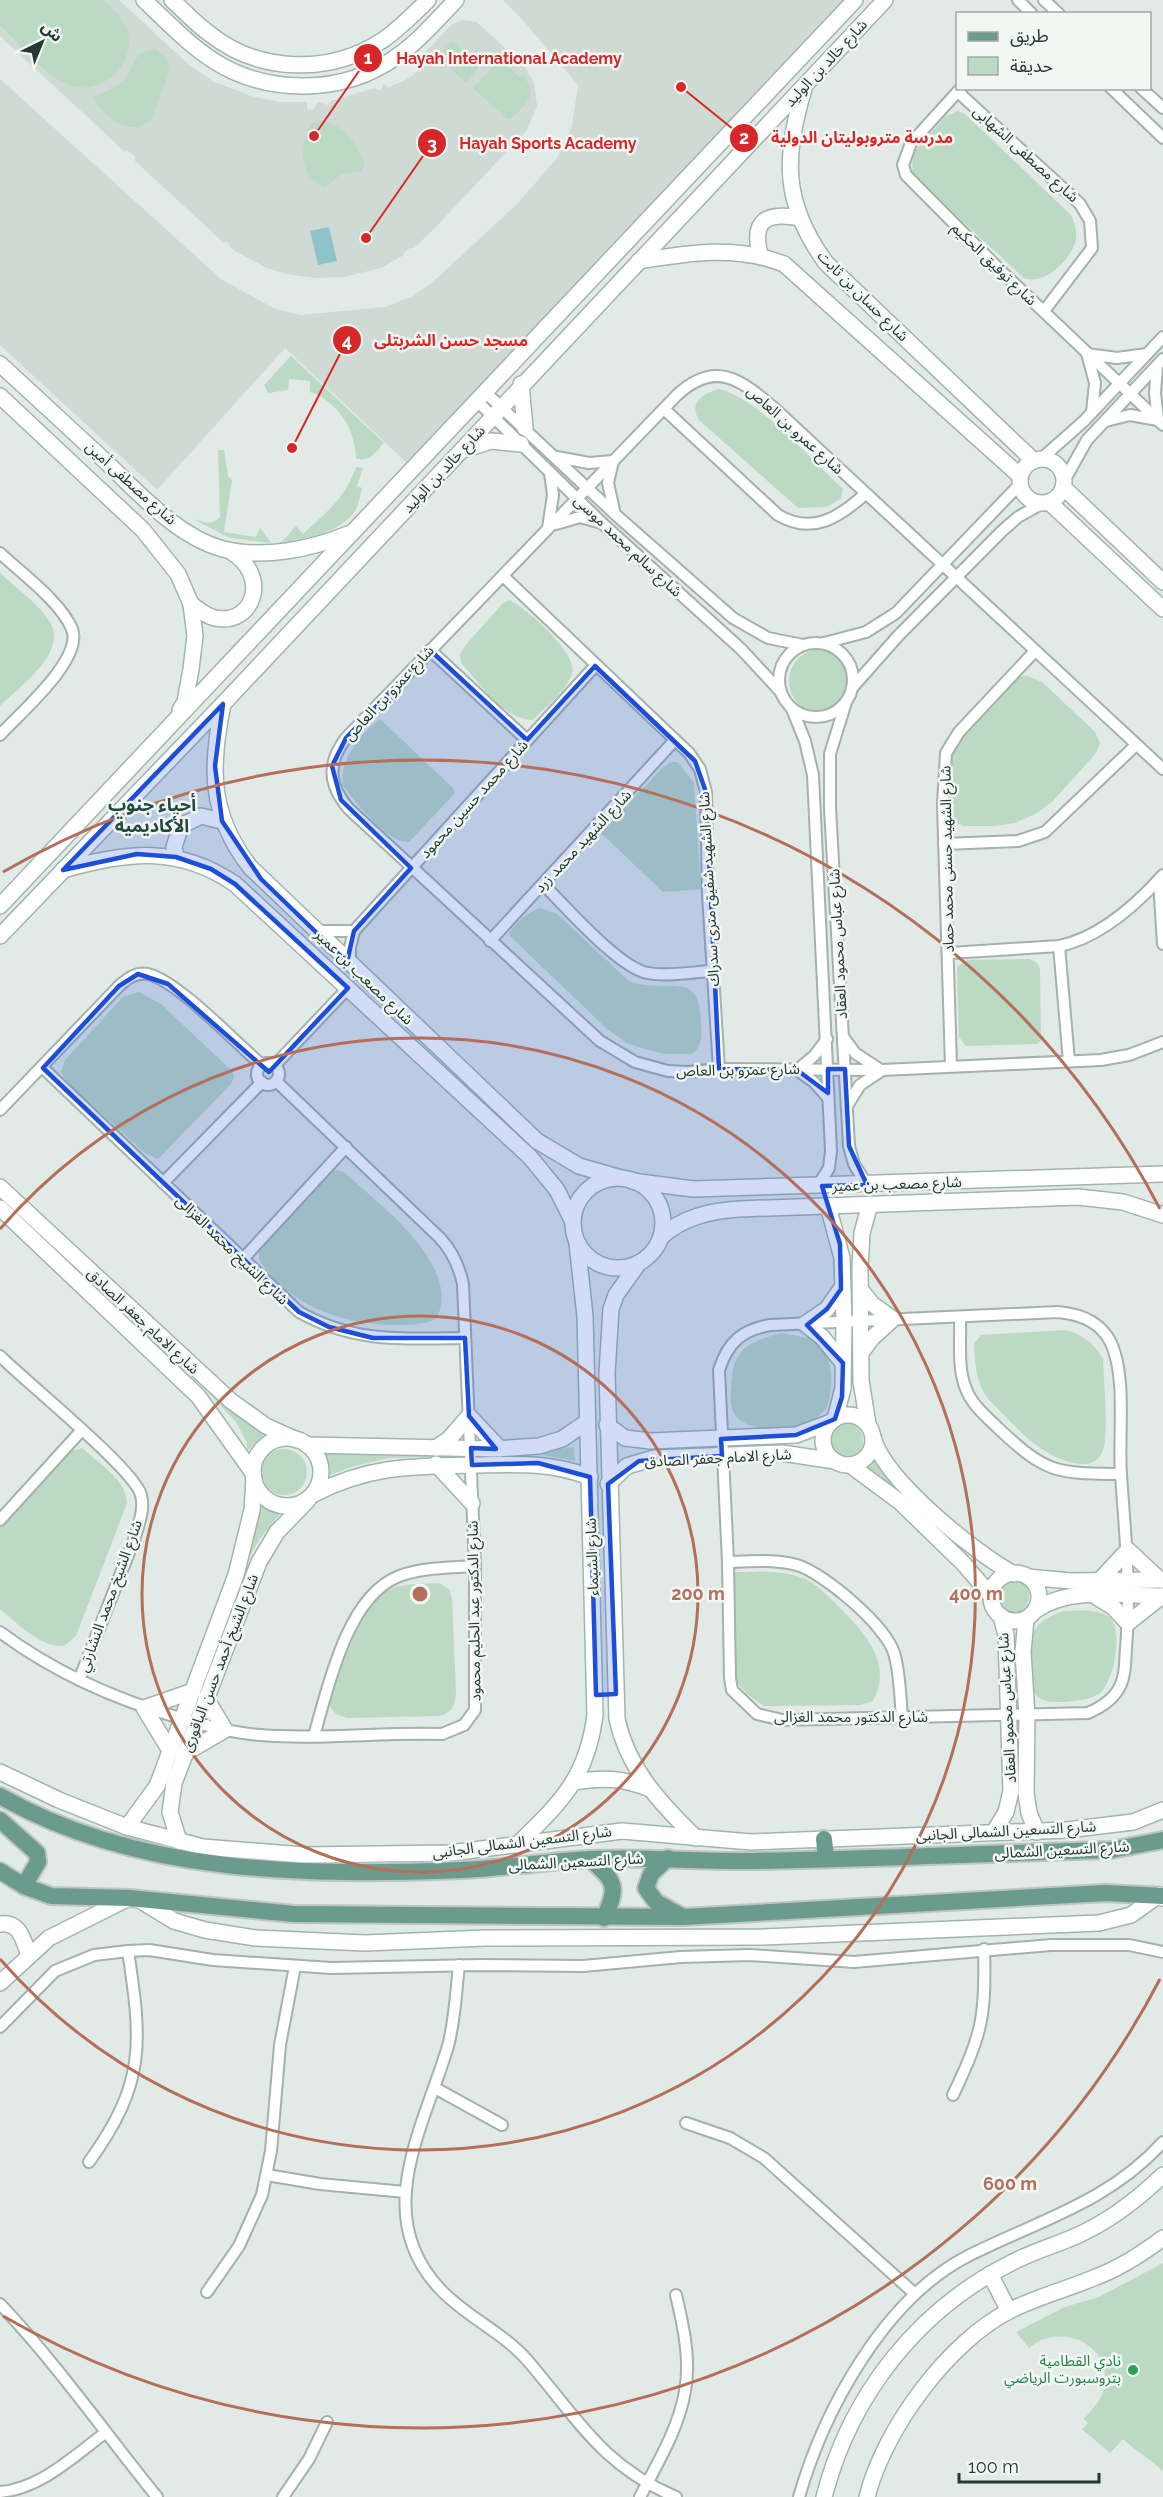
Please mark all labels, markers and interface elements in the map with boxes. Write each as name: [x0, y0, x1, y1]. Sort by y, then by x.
north arrow: [12, 12, 72, 72]
legend: [956, 12, 1151, 90]
street label: شارع خالد بن الوليد: [781, 15, 873, 112]
text: ش: [37, 17, 66, 46]
text: طريق: [1010, 25, 1049, 47]
callout: Hayah International Academy: [353, 41, 634, 75]
text: 1: [364, 47, 373, 68]
text: Hayah International Academy: [396, 49, 622, 68]
text: حديقة: [1010, 55, 1053, 76]
street label: شارع مصطفى الشهابى: [968, 102, 1082, 208]
callout: مدرسة متروبوليتان الدولية: [729, 121, 965, 155]
callout: Hayah Sports Academy: [417, 126, 649, 160]
text: 2: [739, 127, 749, 148]
text: مدرسة متروبوليتان الدولية: [771, 128, 953, 147]
text: 3: [427, 133, 437, 154]
text: Hayah Sports Academy: [459, 134, 637, 153]
street label: شارع توفيق الحكيم: [946, 219, 1041, 312]
street label: شارع حسان بن ثابت: [812, 247, 912, 348]
callout: مسجد حسن الشربتلى: [332, 323, 540, 357]
text: 4: [342, 330, 352, 351]
text: مسجد حسن الشربتلى: [374, 331, 528, 350]
street label: شارع عمرو بن العاص: [741, 382, 847, 480]
street label: شارع خالد بن الوليد: [399, 421, 491, 518]
street label: شارع مصطفى أمين: [80, 437, 180, 531]
street label: شارع سالم محمد موسى: [568, 491, 686, 603]
street label: شارع عمرو بن العاص: [340, 641, 440, 746]
street label: شارع محمد حسين محمود: [416, 736, 534, 864]
street label: شارع الشهيد حسنى محمد حماد: [936, 765, 961, 953]
street label: شارع الشهيد محمد زرد: [531, 786, 638, 898]
street label: شارع الشهيد شفيق مترى سدراك: [695, 791, 726, 987]
district label: أحياء جنوب الأكاديمية: [108, 792, 196, 836]
street label: شارع عباس محمود العقاد: [825, 868, 854, 1020]
street label: شارع مصعب بن عمير: [308, 925, 417, 1031]
street label: شارع عمرو بن العاص: [676, 1060, 800, 1083]
street label: شارع مصعب بن عمير: [831, 1173, 962, 1198]
street label: شارع الشيخ محمد الغزالى: [170, 1192, 292, 1311]
street label: شارع الامام جعفر الصادق: [81, 1264, 203, 1380]
street label: شارع الامام جعفر الصادق: [644, 1445, 792, 1474]
street label: شارع الشيخ محمد النشارتي: [74, 1517, 149, 1676]
street label: شارع الشيماء: [582, 1517, 605, 1596]
street label: شارع الدكتور عبد الحليم محمود: [463, 1520, 488, 1702]
street label: شارع الشيخ أحمد حسن الباقورى: [178, 1571, 265, 1756]
text: 200 m: [671, 1583, 725, 1604]
text: 400 m: [949, 1583, 1003, 1604]
centre of rings: [410, 1584, 430, 1604]
street label: شارع عباس محمود العقاد: [994, 1632, 1023, 1784]
street label: شارع الدكتور محمد الغزالى: [774, 1708, 928, 1729]
street label: شارع التسعين الشمالى الجانبى: [915, 1817, 1097, 1848]
street label: شارع التسعين الشمالى الجانبى: [431, 1822, 613, 1862]
street label: شارع التسعين الشمالى: [994, 1837, 1130, 1866]
street label: شارع التسعين الشمالى: [508, 1849, 644, 1875]
text: 600 m: [983, 2173, 1037, 2194]
place label: نادي القطامية بتروسبورت الرياضي: [1004, 2352, 1121, 2389]
marker: نادي القطامية بتروسبورت الرياضي: [1126, 2363, 1140, 2377]
scale bar: [959, 2446, 1098, 2484]
text: 100 m: [968, 2456, 1019, 2477]

